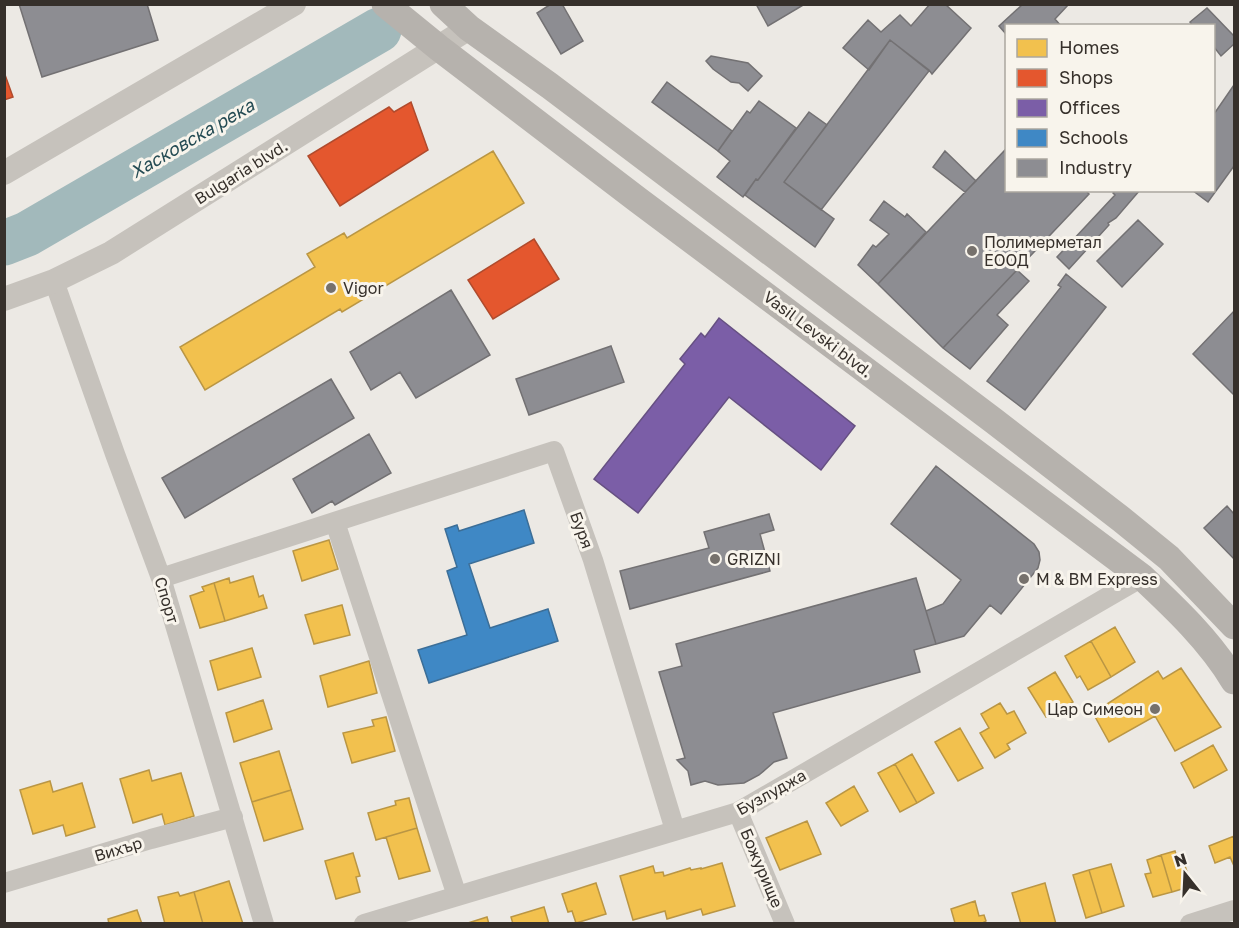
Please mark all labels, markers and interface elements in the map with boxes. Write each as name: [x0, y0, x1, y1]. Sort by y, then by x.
legend: [1005, 24, 1215, 192]
text: Homes: [1059, 36, 1119, 58]
text: Shops: [1059, 66, 1113, 88]
water label: Хасковска река: [126, 93, 258, 182]
text: Offices: [1059, 96, 1120, 118]
text: Schools: [1059, 126, 1128, 148]
street label: Bulgaria blvd.: [191, 136, 291, 208]
text: Industry: [1059, 156, 1132, 178]
place label: Полимерметал ЕООД: [984, 232, 1102, 270]
marker: Полимерметал ЕООД: [965, 244, 979, 258]
place label: Vigor: [343, 278, 384, 298]
marker: Vigor: [324, 281, 338, 295]
street label: Vasil Levski blvd.: [760, 287, 876, 381]
street label: Буря: [566, 509, 598, 551]
place label: GRIZNI: [727, 549, 781, 569]
marker: GRIZNI: [708, 552, 722, 566]
place label: M & BM Express: [1036, 569, 1158, 589]
marker: M & BM Express: [1017, 572, 1031, 586]
street label: Спорт: [150, 574, 184, 626]
place label: Цар Симеон: [1047, 699, 1143, 719]
marker: Цар Симеон: [1148, 702, 1162, 716]
street label: Бузлуджа: [733, 765, 809, 819]
street label: Божурище: [736, 825, 788, 911]
street label: Вихър: [92, 832, 144, 866]
north arrow: [1155, 844, 1215, 904]
text: N: [1171, 848, 1189, 871]

